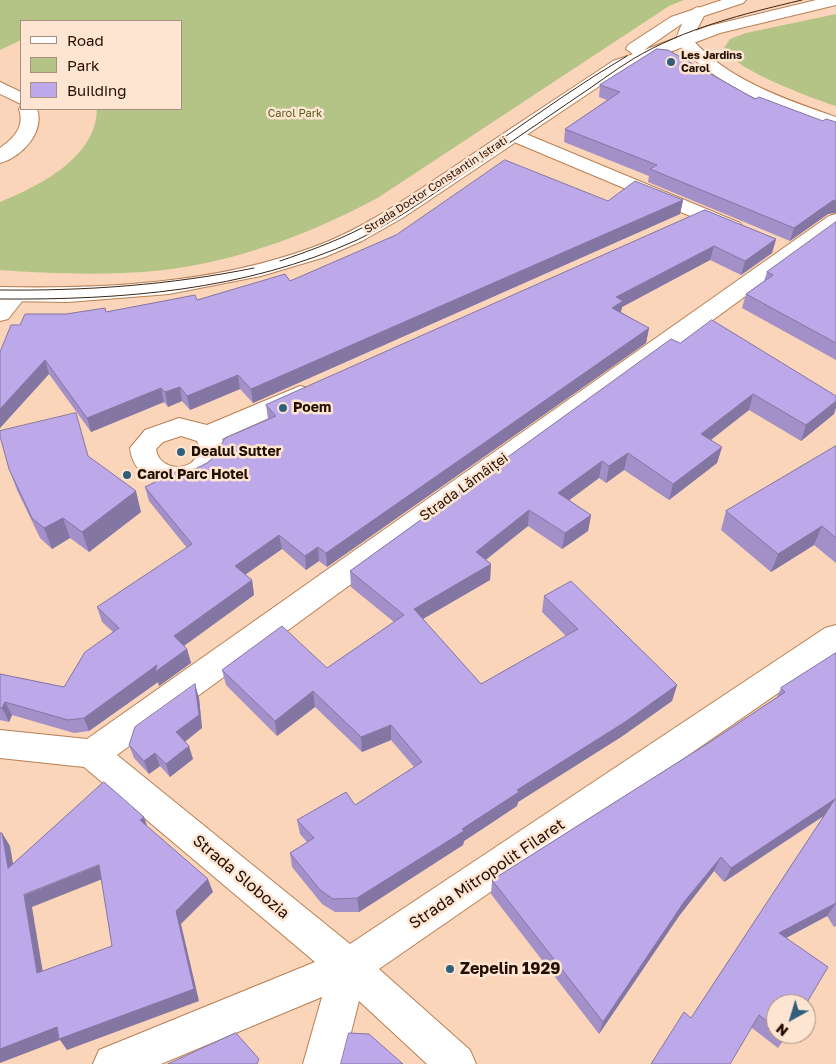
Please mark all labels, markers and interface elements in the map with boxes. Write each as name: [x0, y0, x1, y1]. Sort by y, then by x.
legend: [20, 20, 182, 110]
text: Road: [67, 31, 104, 49]
place label: Les Jardins Carol: [681, 49, 742, 75]
text: Park: [67, 56, 99, 74]
marker: Les Jardins Carol: [665, 56, 677, 68]
text: Building: [67, 81, 127, 99]
park label: Carol Park: [268, 107, 322, 121]
street label: Strada Doctor Constantin Istrati: [362, 134, 510, 236]
place label: Poem: [293, 400, 331, 416]
marker: Poem: [277, 402, 289, 414]
place label: Dealul Sutter: [191, 444, 281, 460]
marker: Dealul Sutter: [175, 446, 187, 458]
street label: Strada Lămâiței: [417, 449, 511, 525]
place label: Carol Parc Hotel: [137, 467, 249, 483]
marker: Carol Parc Hotel: [121, 469, 133, 481]
street label: Strada Mitropolit Filaret: [406, 815, 568, 933]
street label: Strada Slobozia: [189, 831, 293, 923]
place label: Zepelin 1929: [460, 959, 560, 979]
marker: Zepelin 1929: [444, 963, 456, 975]
north arrow: [766, 994, 816, 1044]
text: N: [772, 1020, 791, 1040]

